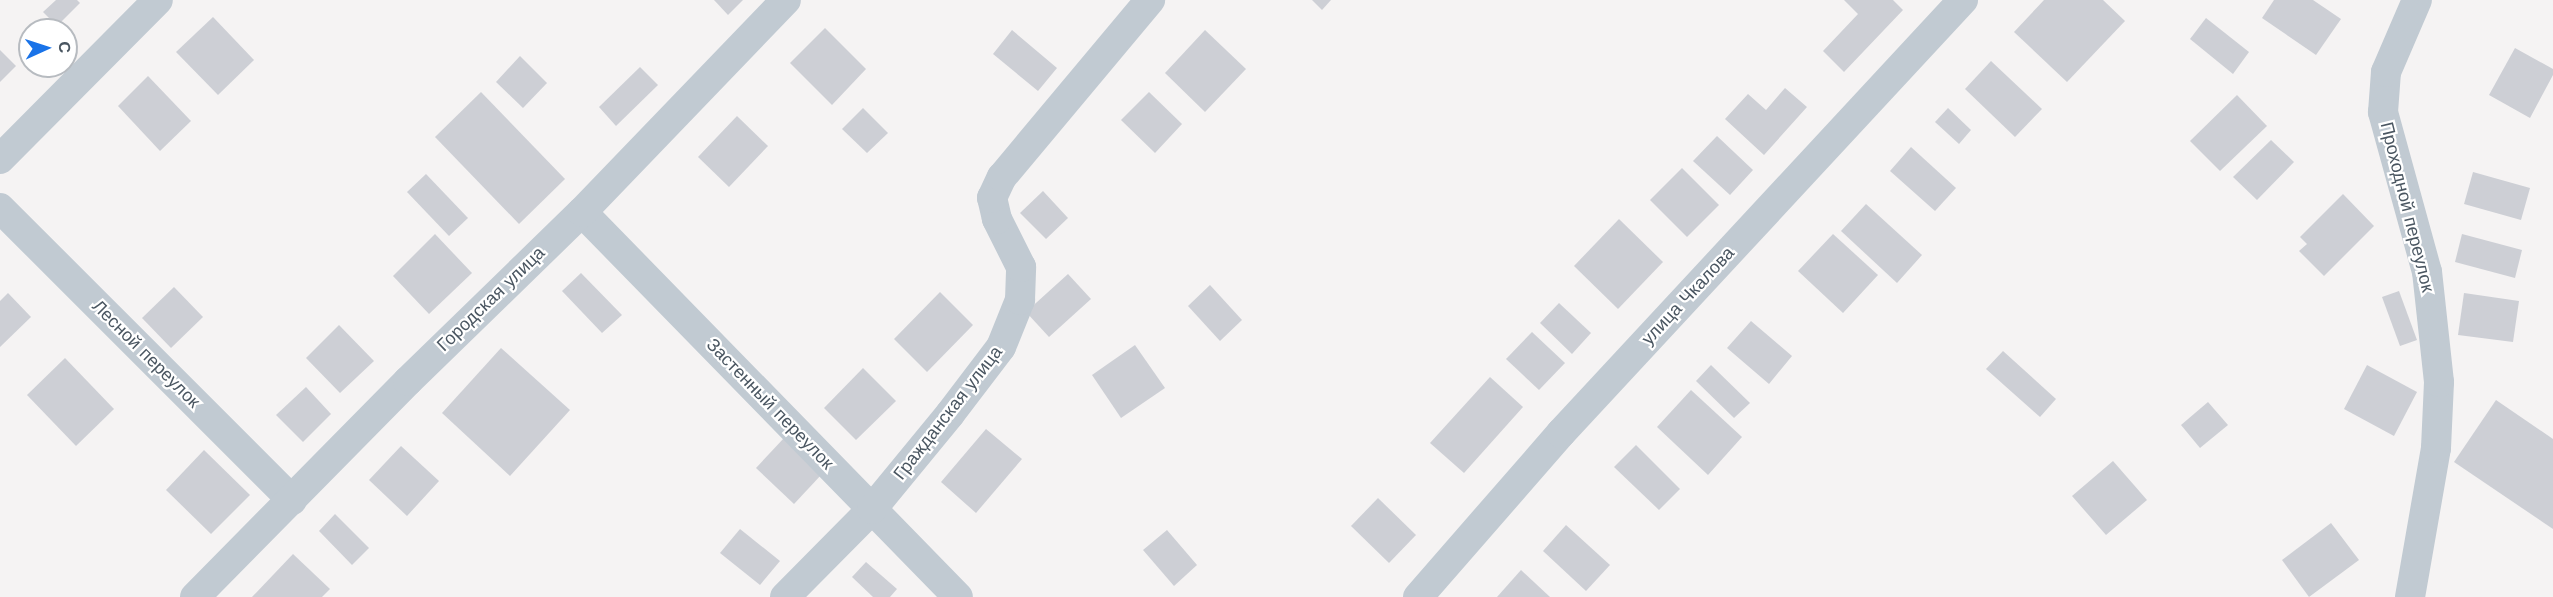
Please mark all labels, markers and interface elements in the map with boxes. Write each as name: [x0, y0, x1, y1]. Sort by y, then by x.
north arrow: [18, 18, 78, 78]
text: С: [55, 41, 74, 53]
street label: Проходной переулок: [2375, 120, 2439, 294]
street label: Городская улица: [433, 242, 549, 356]
street label: улица Чкалова: [1637, 243, 1739, 349]
street label: Лесной переулок: [88, 296, 204, 412]
street label: Застенный переулок: [702, 334, 838, 474]
street label: Гражданская улица: [889, 342, 1007, 484]

